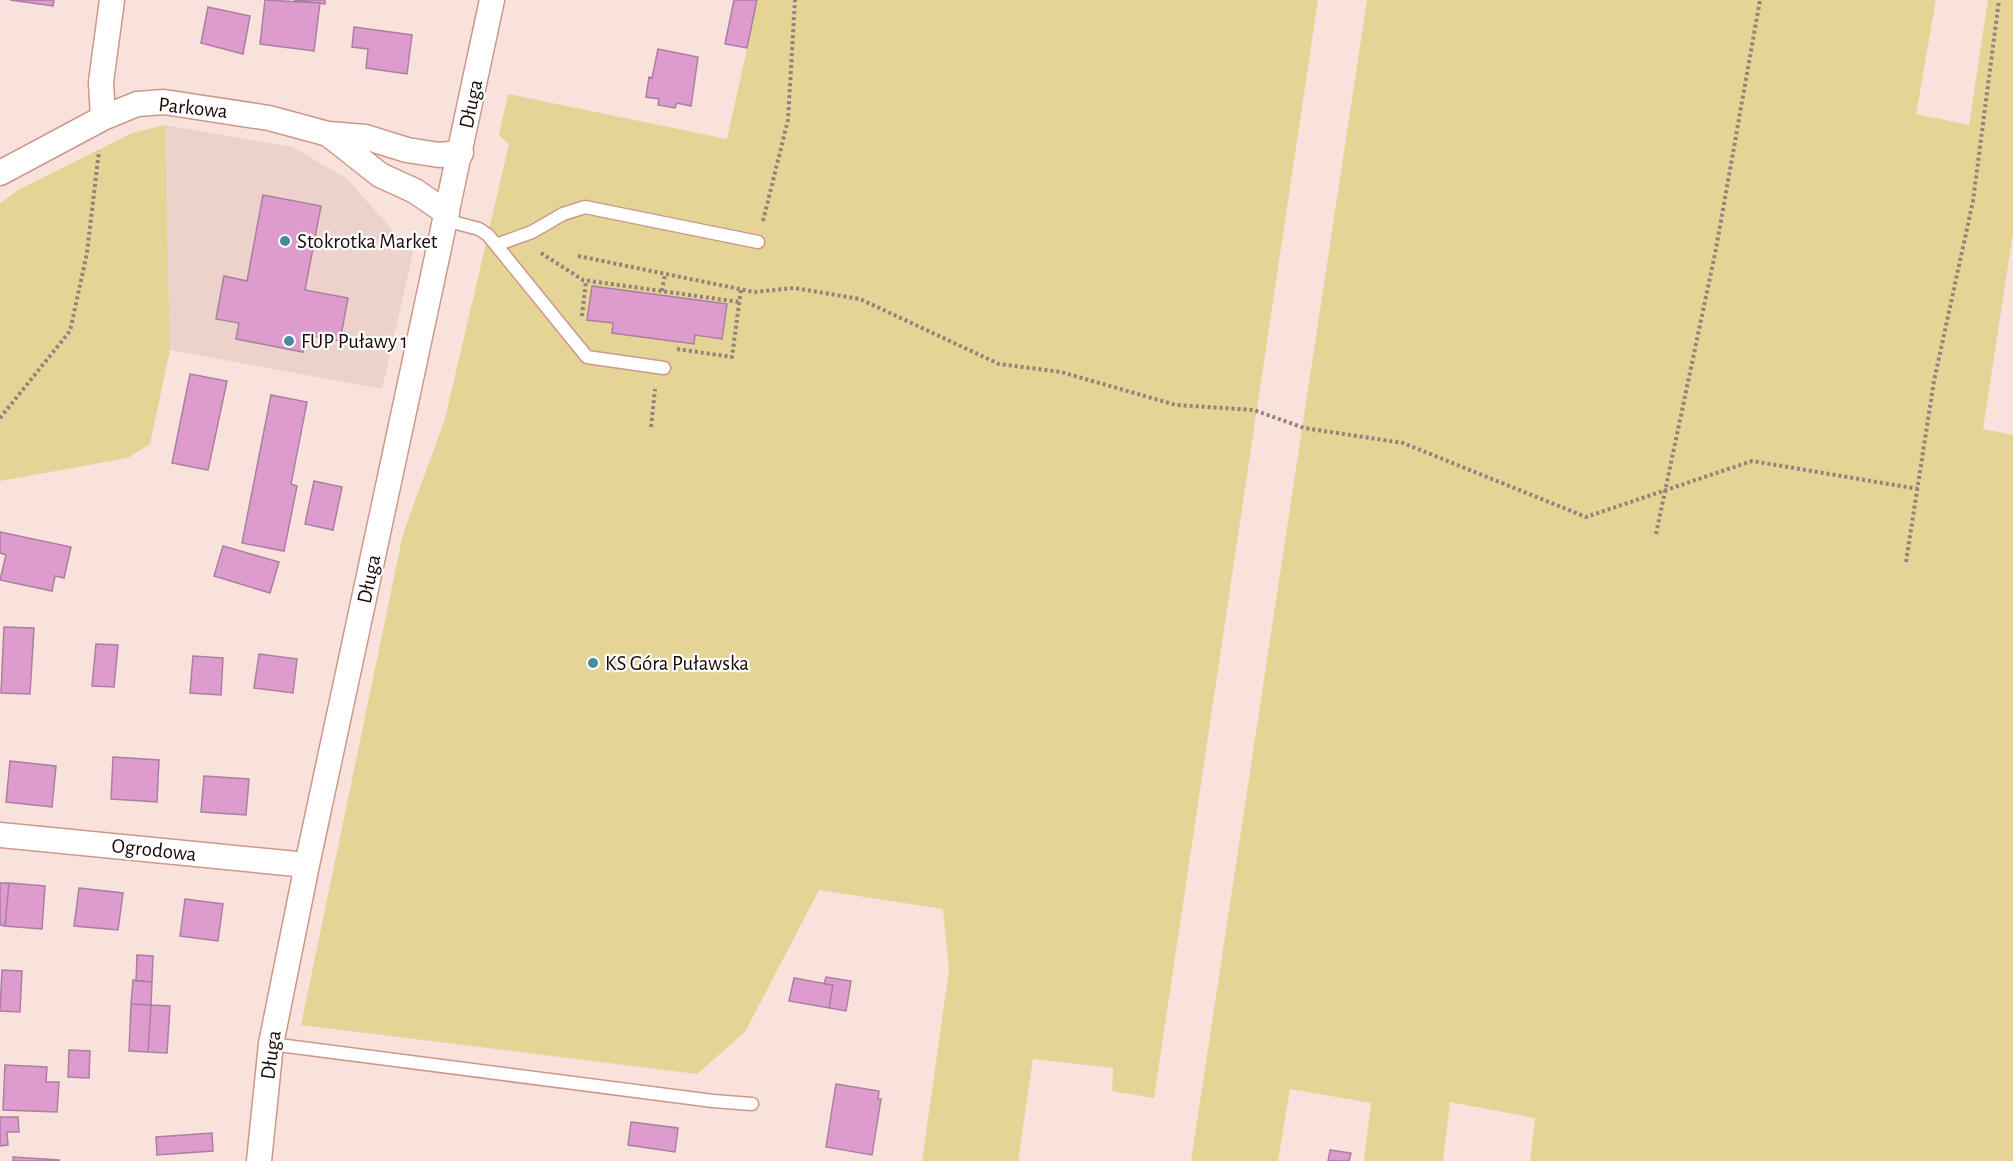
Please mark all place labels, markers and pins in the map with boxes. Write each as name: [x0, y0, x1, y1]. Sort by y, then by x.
place label: Stokrotka Market: [297, 231, 438, 252]
marker: Stokrotka Market: [278, 234, 292, 248]
place label: FUP Puławy 1: [301, 331, 408, 352]
marker: FUP Puławy 1: [282, 334, 296, 348]
place label: KS Góra Puławska: [605, 653, 749, 674]
marker: KS Góra Puławska: [586, 656, 600, 670]

